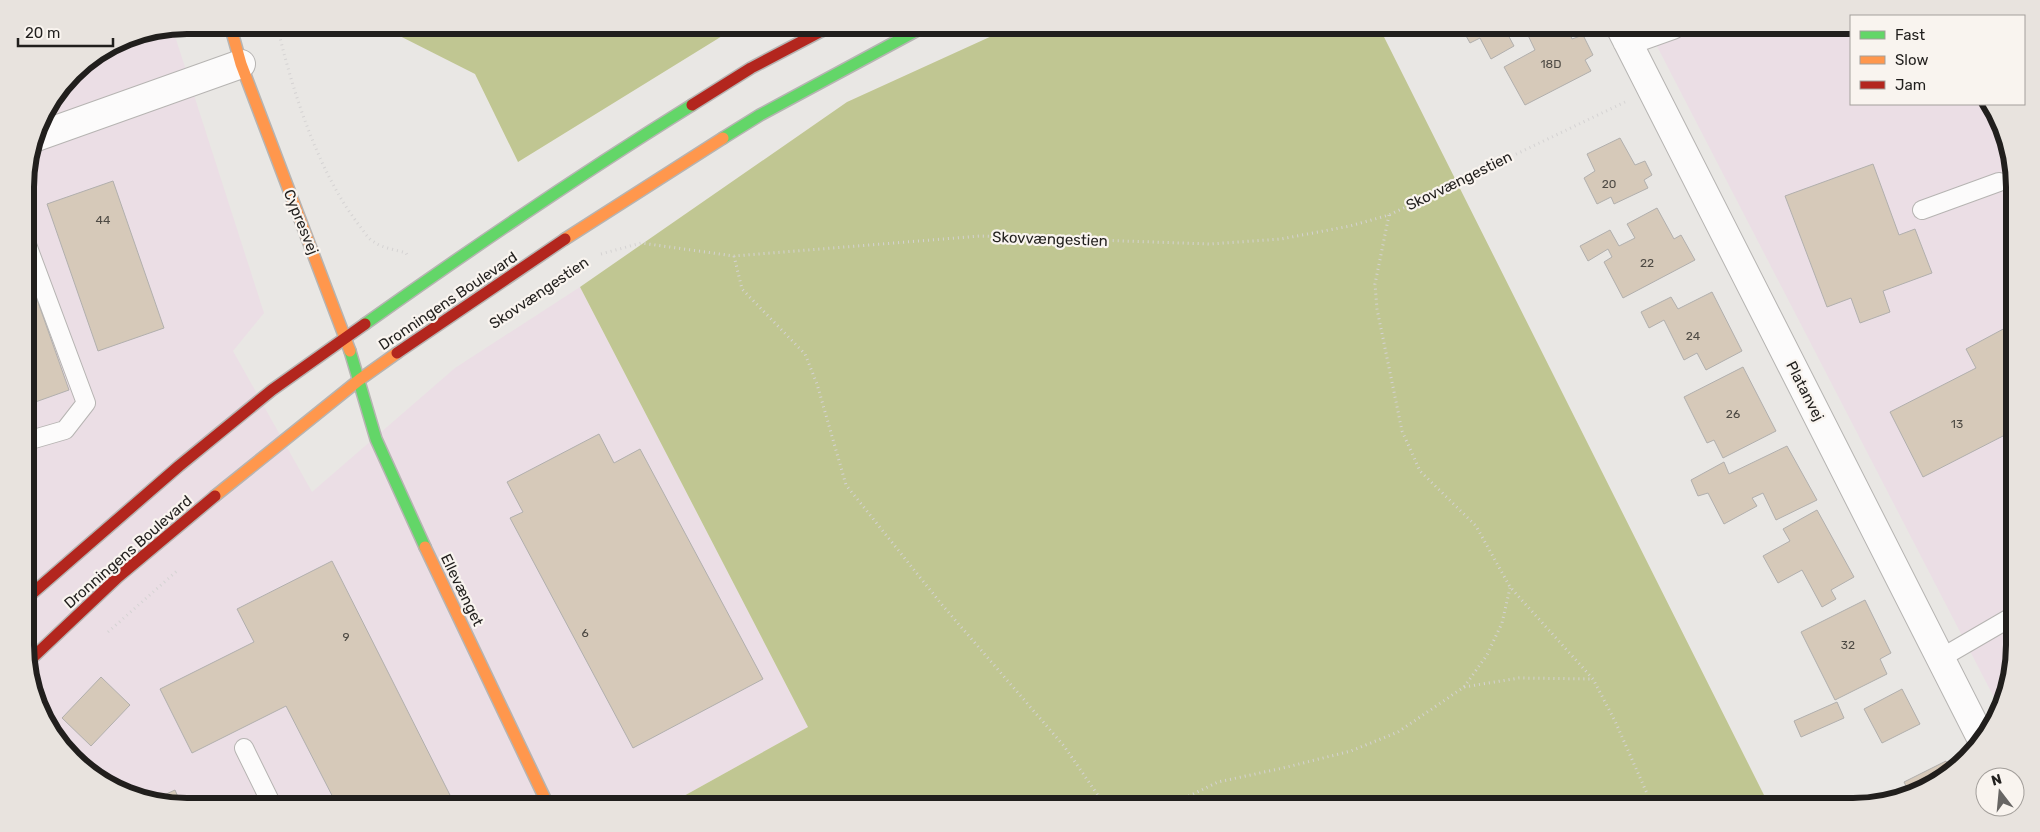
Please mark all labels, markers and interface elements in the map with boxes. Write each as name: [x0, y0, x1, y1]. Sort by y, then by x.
scale bar: [18, 15, 112, 47]
legend: [1850, 15, 2025, 105]
text: 20 m: [25, 24, 60, 42]
text: Fast: [1895, 26, 1925, 44]
text: Slow: [1895, 51, 1928, 69]
house number: 18D: [1540, 57, 1562, 71]
text: Jam: [1895, 76, 1926, 94]
street label: Skovvængestien: [1403, 148, 1515, 214]
house number: 20: [1602, 177, 1616, 191]
street label: Cypresvej: [280, 187, 322, 257]
house number: 44: [96, 213, 111, 227]
street label: Skovvængestien: [992, 228, 1108, 250]
street label: Dronningens Boulevard: [375, 248, 521, 354]
street label: Skovvængestien: [486, 253, 592, 333]
house number: 22: [1640, 256, 1654, 270]
house number: 24: [1686, 329, 1701, 343]
street label: Platanvej: [1782, 358, 1828, 424]
house number: 26: [1726, 407, 1740, 421]
house number: 13: [1951, 417, 1963, 431]
street label: Dronningens Boulevard: [60, 492, 196, 612]
street label: Ellevænget: [437, 551, 487, 629]
house number: 6: [581, 626, 589, 640]
house number: 9: [342, 630, 350, 644]
house number: 32: [1841, 638, 1855, 652]
north arrow: [1975, 767, 2025, 817]
text: N: [1989, 770, 2004, 790]

